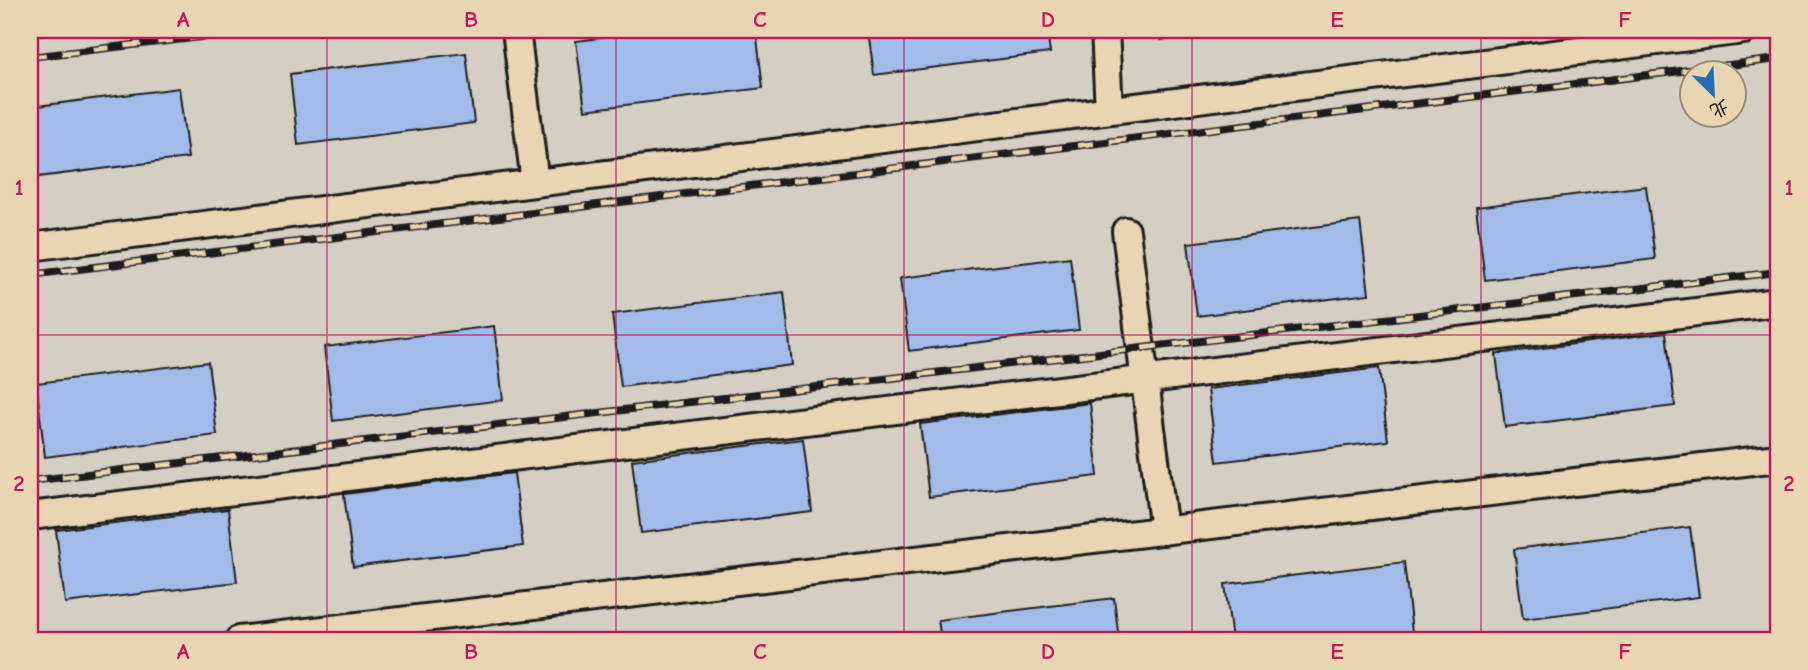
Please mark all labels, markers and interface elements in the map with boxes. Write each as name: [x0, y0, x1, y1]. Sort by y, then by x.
text: A: [177, 6, 190, 33]
text: B: [464, 6, 478, 33]
text: C: [753, 6, 767, 33]
text: D: [1041, 6, 1055, 33]
text: E: [1330, 6, 1344, 33]
text: F: [1618, 6, 1632, 33]
north arrow: [1678, 60, 1748, 130]
text: 北: [1706, 95, 1733, 123]
text: 1: [14, 174, 24, 201]
text: 1: [1784, 174, 1794, 201]
text: 2: [13, 470, 25, 497]
text: 2: [1783, 470, 1795, 497]
text: A: [177, 638, 190, 665]
text: B: [464, 638, 478, 665]
text: C: [753, 638, 767, 665]
text: D: [1041, 638, 1055, 665]
text: E: [1330, 638, 1344, 665]
text: F: [1618, 638, 1632, 665]

